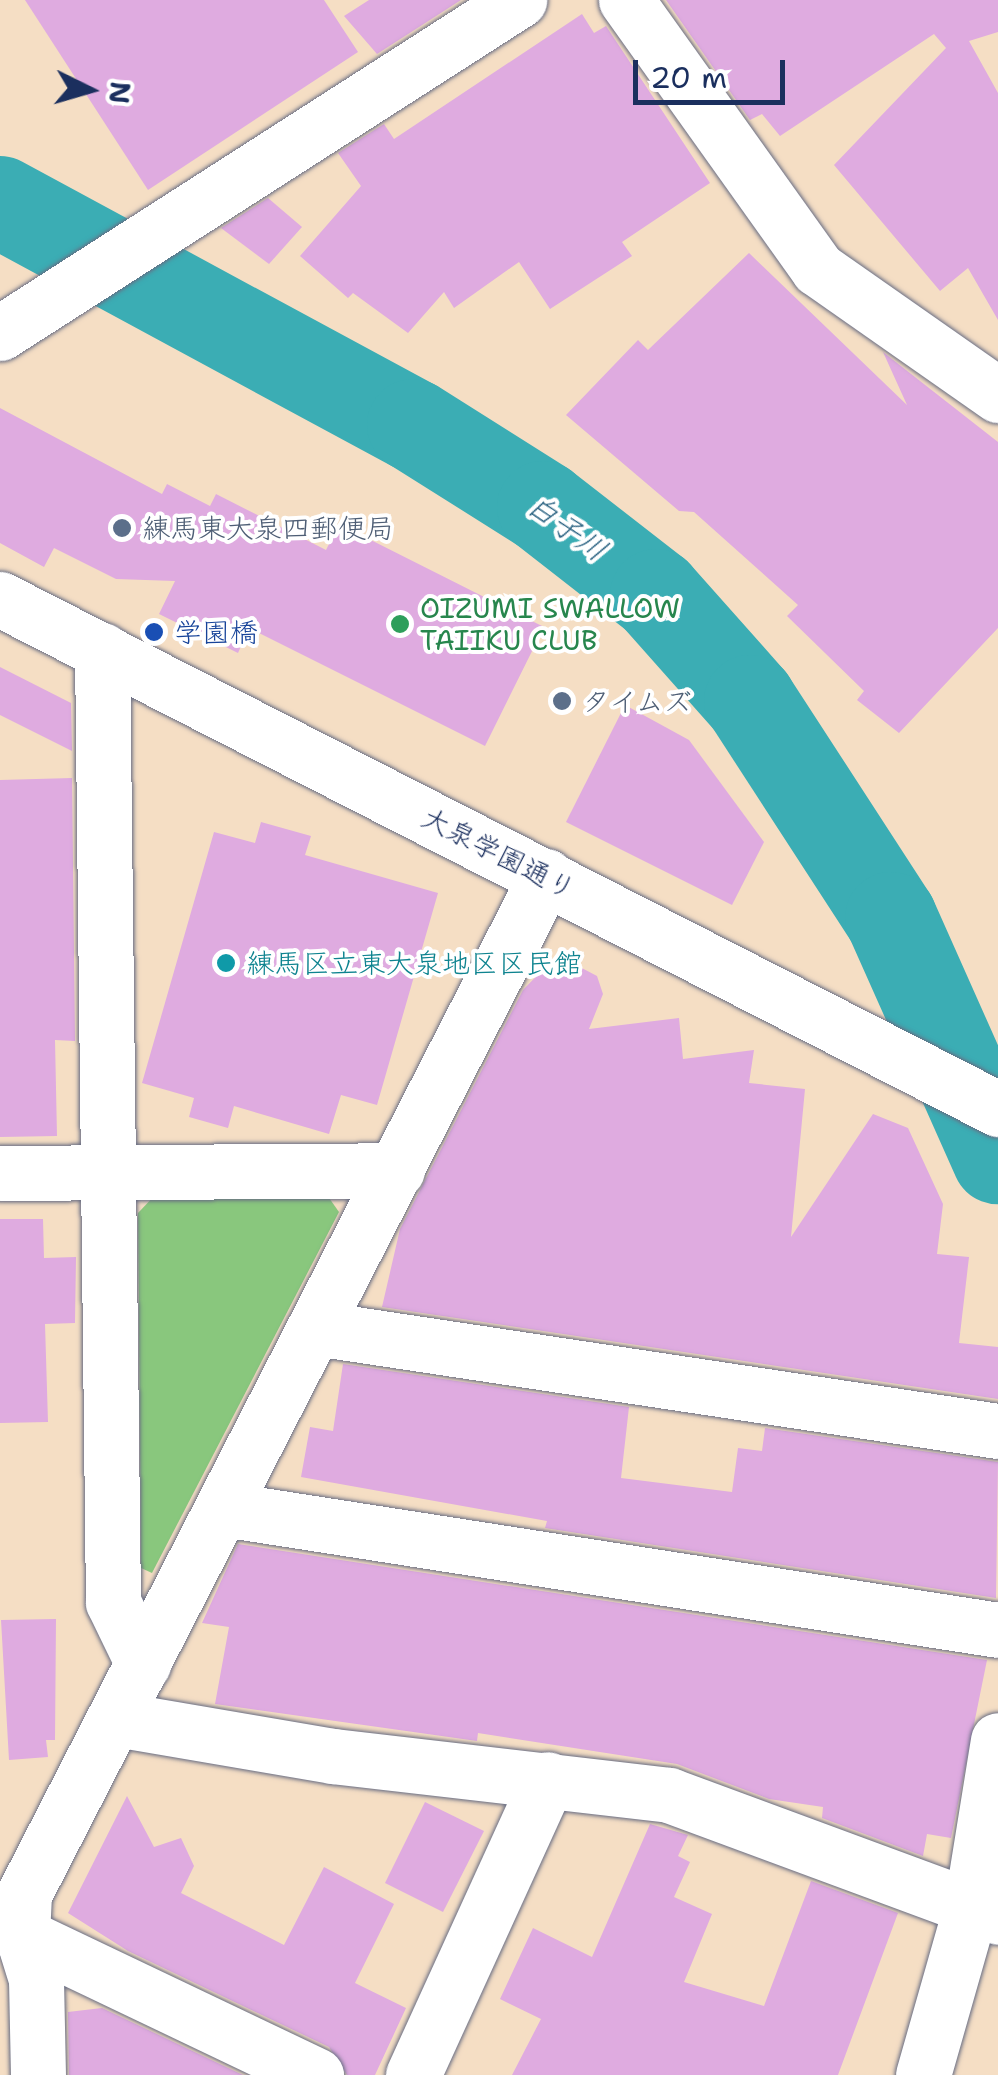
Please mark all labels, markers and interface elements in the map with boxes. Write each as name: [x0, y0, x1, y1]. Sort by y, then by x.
north arrow: [40, 40, 140, 140]
scale bar: [638, 40, 790, 102]
text: 20 m: [650, 57, 727, 98]
text: N: [100, 80, 140, 105]
water label: 白子川: [520, 487, 614, 569]
place label: 練馬東大泉四郵便局: [142, 511, 394, 545]
marker: 練馬東大泉四郵便局: [111, 517, 133, 539]
place label: OIZUMI SWALLOW TAIIKU CLUB: [420, 591, 680, 657]
marker: OIZUMI SWALLOW TAIIKU CLUB: [389, 613, 411, 635]
place label: 学園橋: [174, 615, 258, 649]
marker: 学園橋: [143, 621, 165, 643]
place label: タイムズ: [582, 684, 694, 718]
marker: タイムズ: [551, 690, 573, 712]
street label: 大泉学園通り: [417, 800, 581, 906]
place label: 練馬区立東大泉地区区民館: [246, 946, 582, 980]
marker: 練馬区立東大泉地区区民館: [215, 952, 237, 974]

